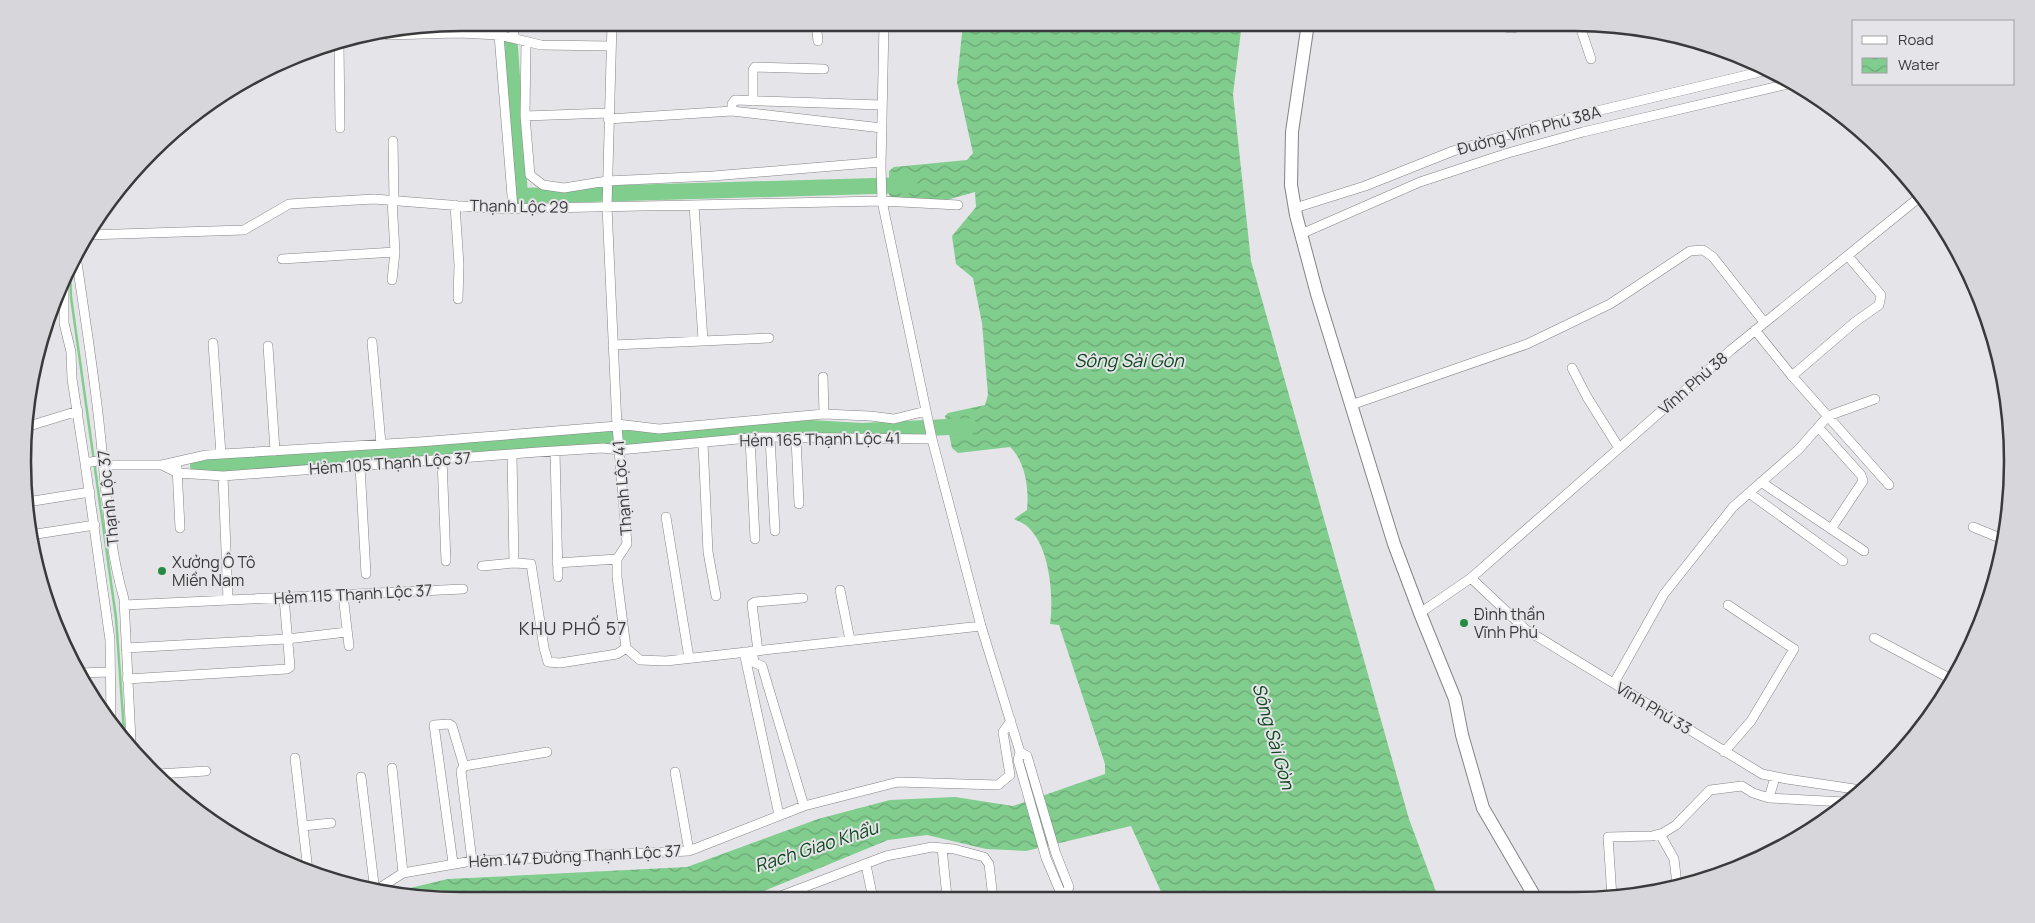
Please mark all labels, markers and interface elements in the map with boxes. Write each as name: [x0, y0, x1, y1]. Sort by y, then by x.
legend: [1852, 20, 2015, 85]
text: Road: [1898, 29, 1934, 50]
text: Water: [1898, 54, 1940, 75]
street label: Đường Vĩnh Phú 38A: [1455, 100, 1603, 160]
street label: Thạnh Lộc 29: [469, 194, 569, 218]
street label: Vĩnh Phú 38: [1654, 347, 1732, 419]
water label: Sông Sài Gòn: [1074, 348, 1185, 372]
street label: Hẻm 165 Thạnh Lộc 41: [739, 427, 901, 451]
street label: Thạnh Lộc 41: [607, 439, 637, 537]
street label: Hẻm 105 Thạnh Lộc 37: [308, 446, 472, 480]
street label: Thạnh Lộc 37: [92, 449, 124, 547]
place label: Xưởng Ô Tô Miền Nam: [172, 551, 255, 591]
marker: Xưởng Ô Tô Miền Nam: [156, 565, 168, 577]
street label: Hẻm 115 Thạnh Lộc 37: [273, 579, 433, 609]
place label: Đình thần Vĩnh Phú: [1474, 603, 1545, 643]
district label: KHU PHỐ 57: [519, 615, 627, 640]
marker: Đình thần Vĩnh Phú: [1458, 617, 1470, 629]
street label: Vĩnh Phú 33: [1612, 677, 1696, 739]
water label: Sông Sài Gòn: [1247, 680, 1301, 793]
water label: Rạch Giao Khẩu: [751, 814, 882, 877]
street label: Hẻm 147 Đường Thạnh Lộc 37: [468, 839, 682, 873]

